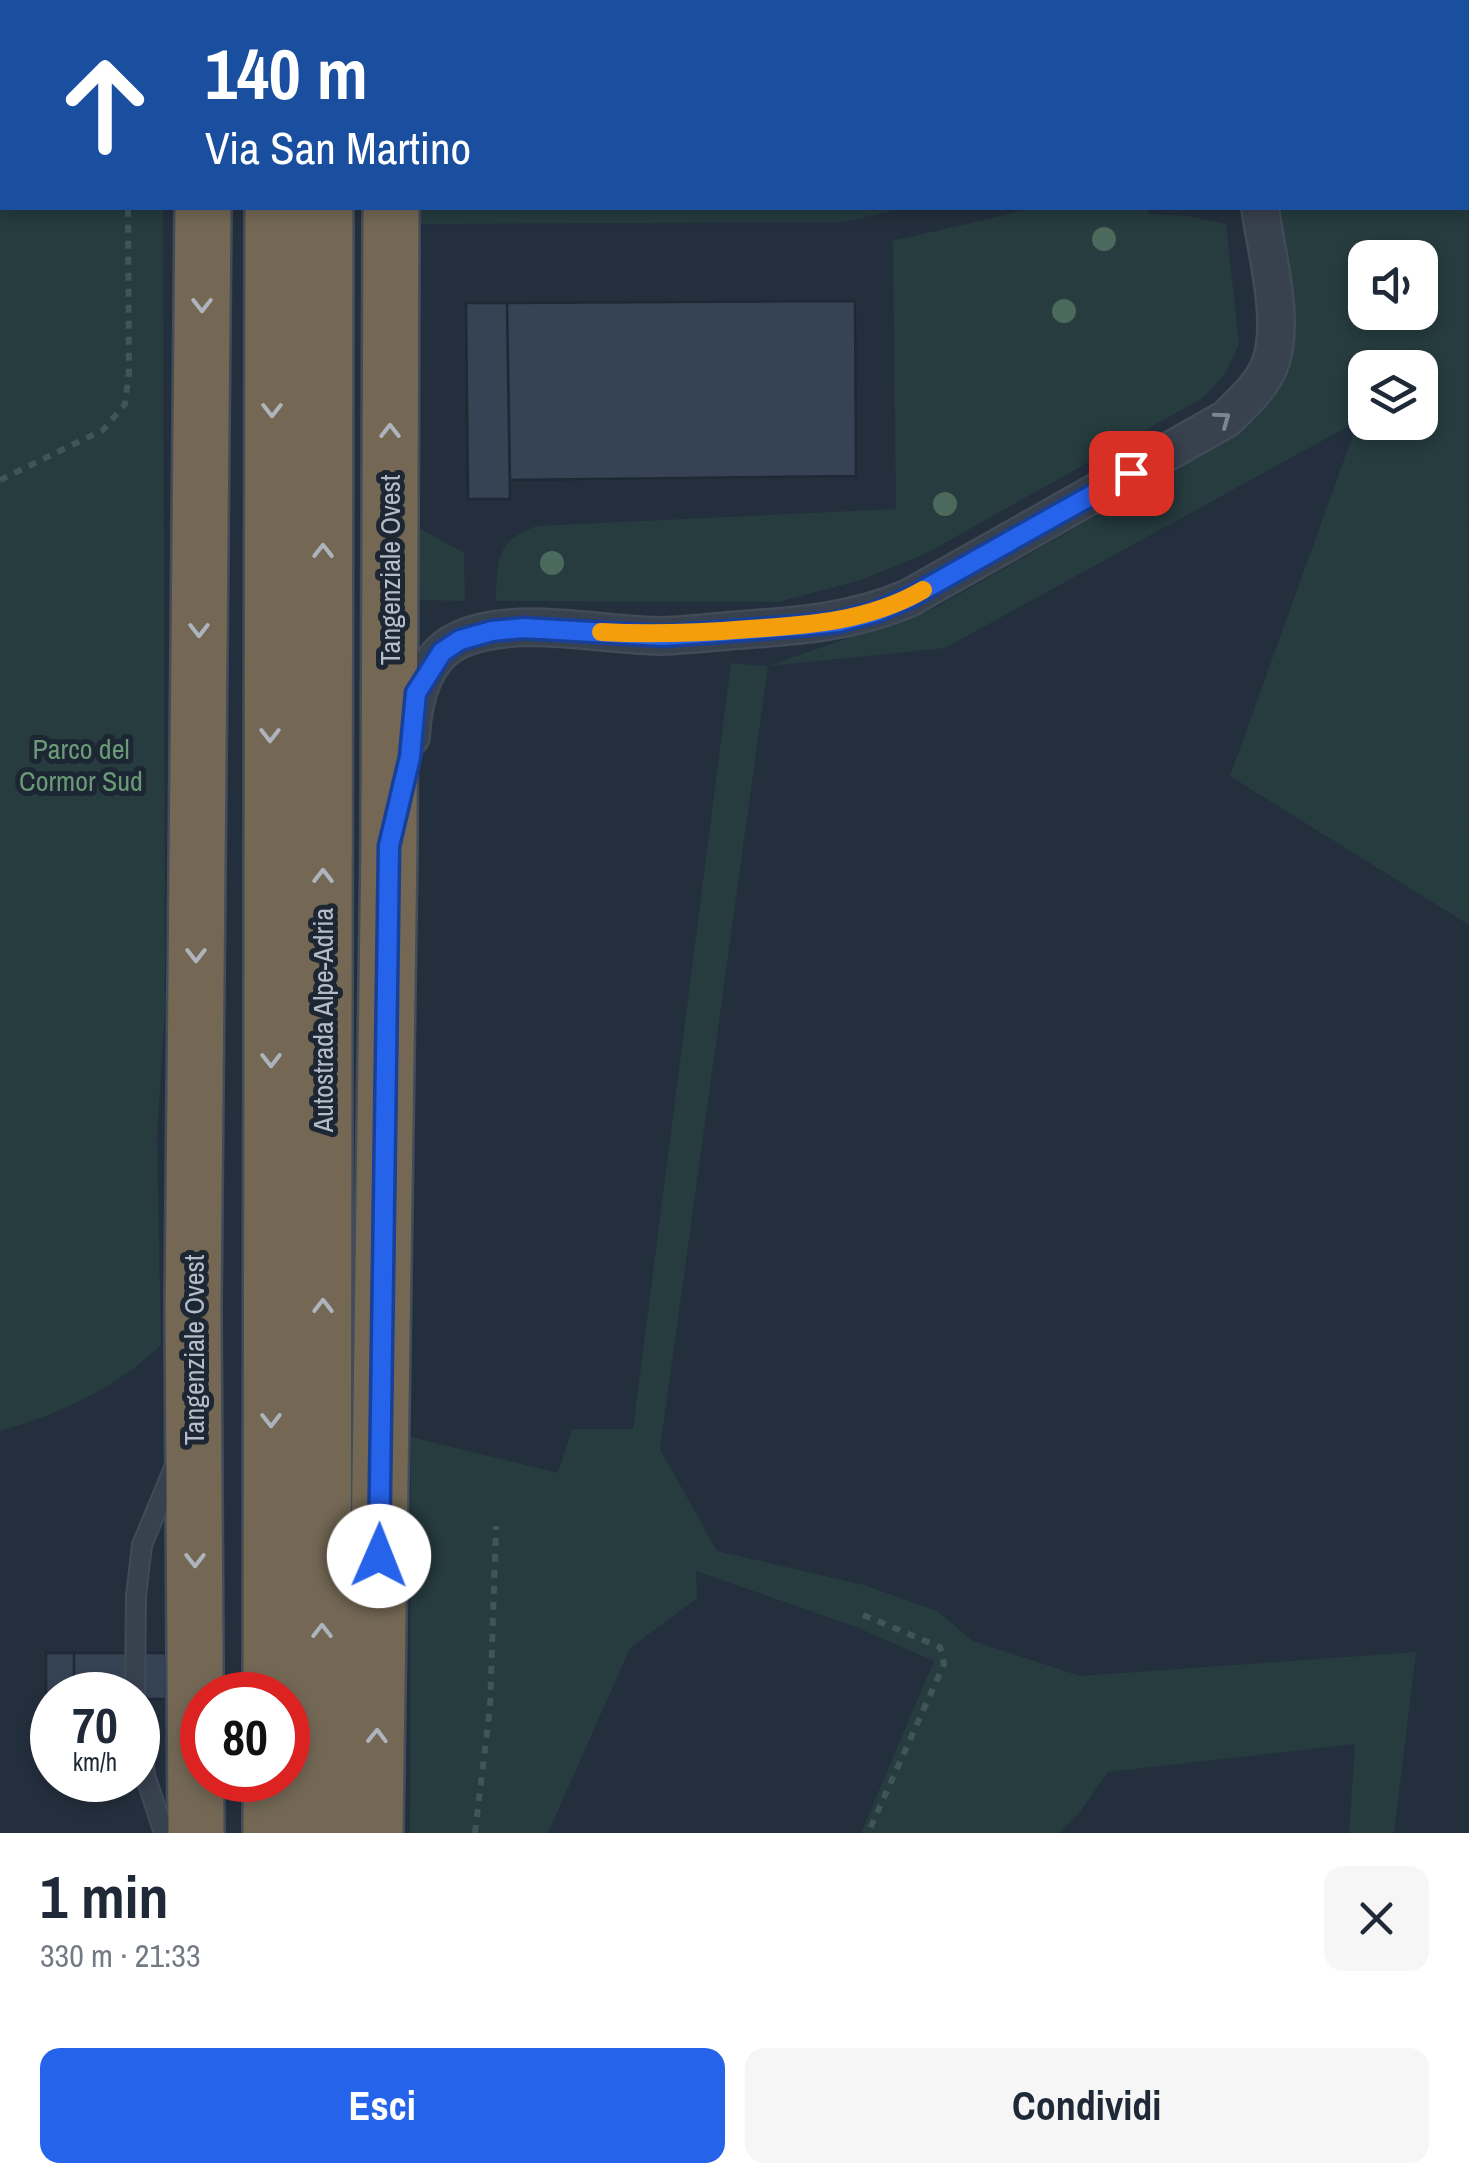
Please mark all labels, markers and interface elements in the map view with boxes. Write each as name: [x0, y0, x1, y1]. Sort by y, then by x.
text: 140 m: [205, 27, 368, 121]
icon: ahead: [40, 40, 170, 170]
text: Via San Martino: [205, 117, 471, 178]
map controls: [1348, 240, 1438, 440]
button: sound: [1348, 240, 1438, 330]
one-way arrow: [191, 298, 213, 313]
button: layers: [1348, 350, 1438, 440]
one-way arrow: [261, 402, 283, 418]
one-way arrow: [1212, 413, 1230, 431]
one-way arrow: [379, 422, 401, 438]
pin: [1089, 431, 1174, 516]
icon: arrive: [1104, 446, 1159, 501]
street label: Tangenziale Ovest: [371, 475, 409, 665]
one-way arrow: [312, 542, 334, 558]
one-way arrow: [188, 622, 210, 638]
one-way arrow: [259, 728, 281, 743]
park label: Parco del Cormor Sud: [19, 730, 143, 800]
one-way arrow: [312, 867, 334, 882]
street label: Autostrada Alpe-Adria: [304, 907, 342, 1133]
one-way arrow: [186, 947, 207, 963]
one-way arrow: [260, 1052, 282, 1068]
street label: Tangenziale Ovest: [175, 1255, 213, 1445]
one-way arrow: [312, 1297, 334, 1312]
one-way arrow: [260, 1412, 282, 1428]
position arrow: [327, 1504, 431, 1608]
one-way arrow: [184, 1552, 205, 1568]
one-way arrow: [311, 1622, 333, 1638]
speed limit sign: 80: [180, 1672, 310, 1802]
text: 70: [72, 1691, 118, 1759]
one-way arrow: [366, 1727, 387, 1743]
text: km/h: [73, 1745, 117, 1779]
text: 1 min: [40, 1856, 169, 1937]
button: close: [1324, 1866, 1429, 1971]
text: 330 m · 21:33: [40, 1934, 200, 1977]
button: Esci: [40, 2048, 725, 2163]
button: Condividi: [745, 2048, 1429, 2163]

